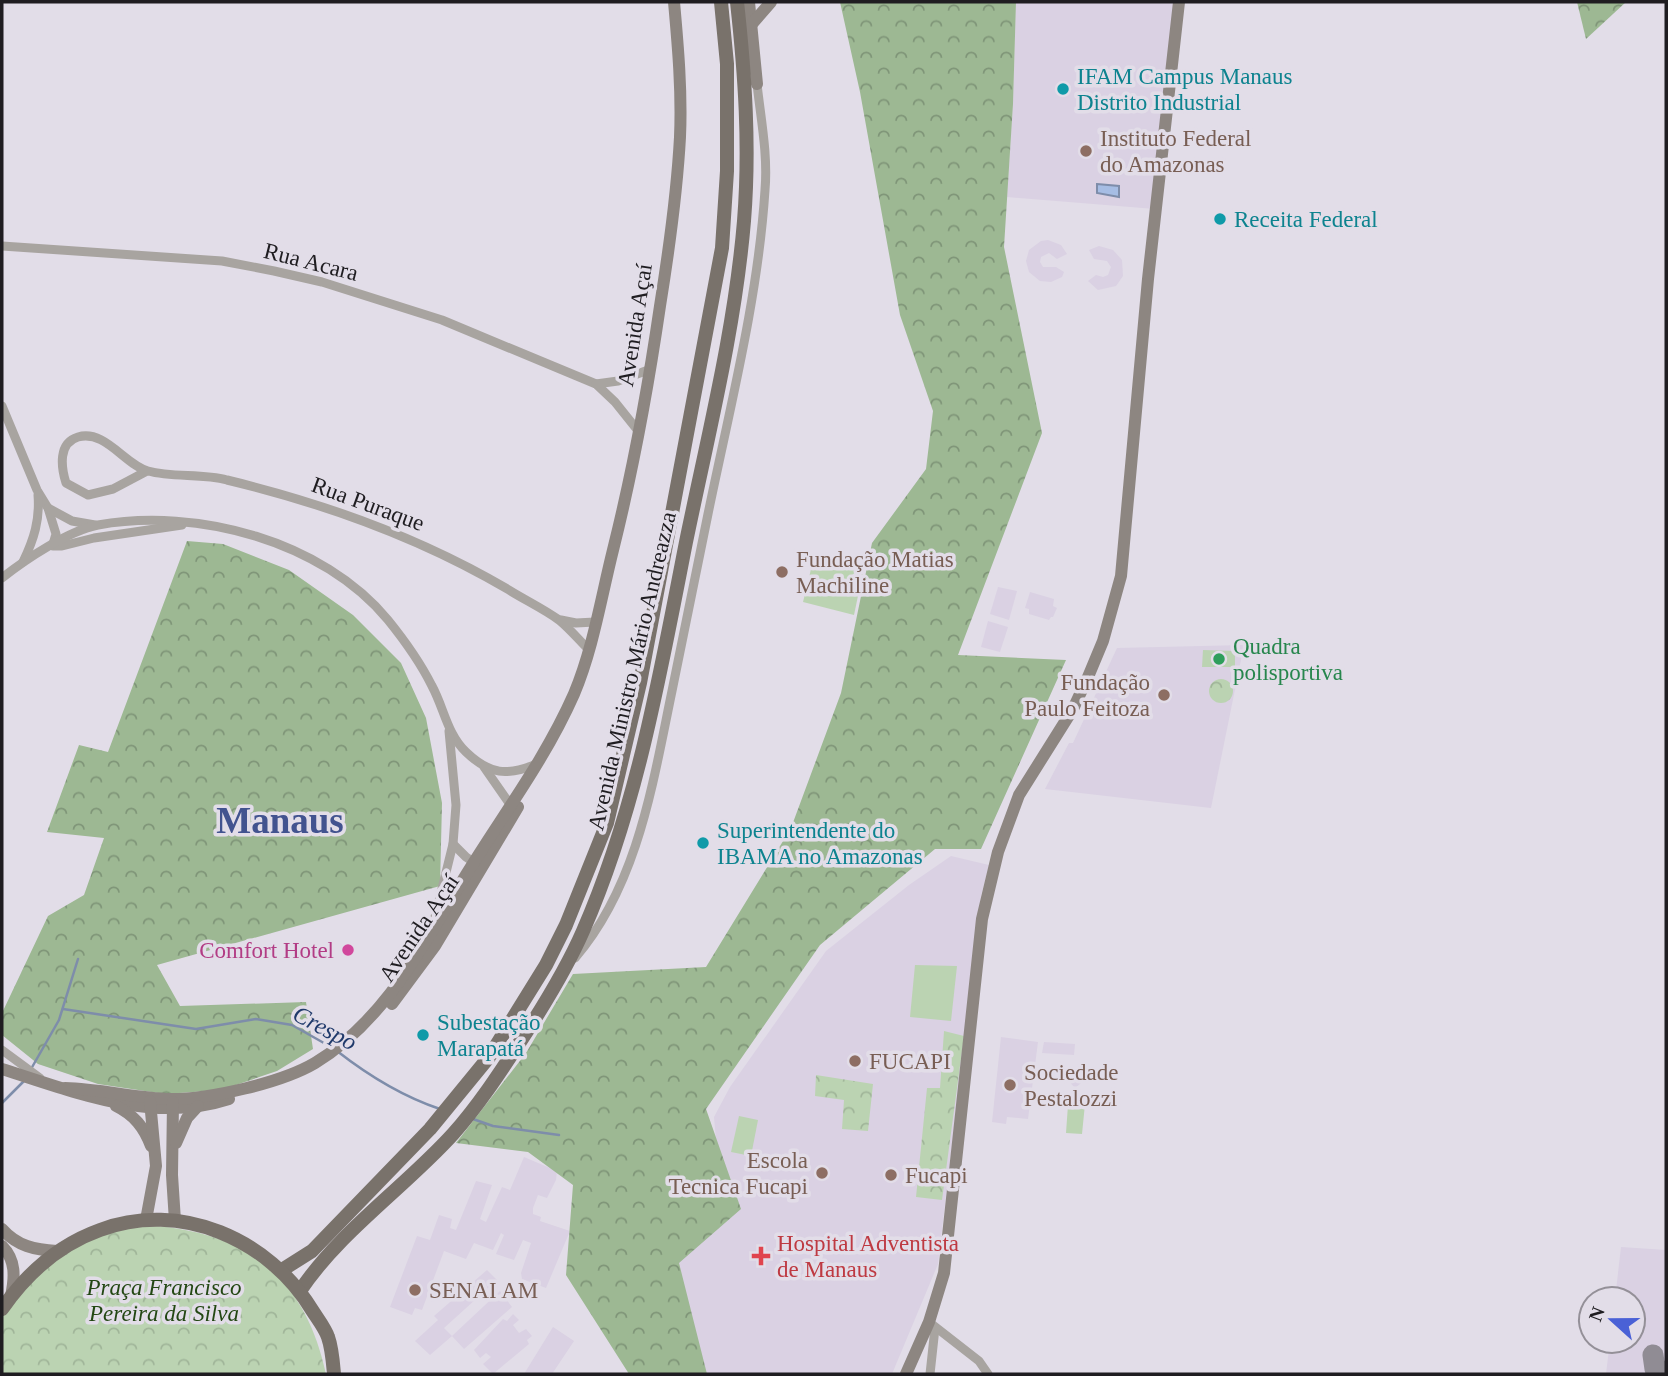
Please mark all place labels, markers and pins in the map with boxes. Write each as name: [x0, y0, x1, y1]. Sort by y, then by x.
place label: IFAM Campus Manaus Distrito Industrial: [1077, 64, 1293, 115]
marker: IFAM Campus Manaus Distrito Industrial: [1055, 81, 1071, 97]
place label: Instituto Federal do Amazonas: [1100, 126, 1251, 177]
marker: Instituto Federal do Amazonas: [1078, 143, 1094, 159]
place label: Receita Federal: [1234, 207, 1378, 232]
marker: Receita Federal: [1212, 211, 1228, 227]
place label: Fundação Matias Machiline: [796, 547, 954, 598]
marker: Fundação Matias Machiline: [774, 564, 790, 580]
place label: Quadra polisportiva: [1233, 634, 1343, 685]
marker: Quadra polisportiva: [1211, 651, 1227, 667]
place label: Fundação Paulo Feitoza: [1024, 670, 1150, 721]
marker: Fundação Paulo Feitoza: [1156, 687, 1172, 703]
place label: Superintendente do IBAMA no Amazonas: [717, 818, 923, 869]
marker: Superintendente do IBAMA no Amazonas: [695, 835, 711, 851]
place label: Comfort Hotel: [199, 938, 334, 963]
marker: Comfort Hotel: [340, 942, 356, 958]
place label: Subestação Marapatá: [437, 1010, 540, 1061]
marker: Subestação Marapatá: [415, 1027, 431, 1043]
place label: FUCAPI: [869, 1049, 951, 1074]
marker: FUCAPI: [847, 1053, 863, 1069]
place label: Sociedade Pestalozzi: [1024, 1060, 1119, 1111]
marker: Sociedade Pestalozzi: [1002, 1077, 1018, 1093]
place label: Escola Tecnica Fucapi: [668, 1148, 808, 1199]
place label: Fucapi: [905, 1163, 968, 1188]
marker: Escola Tecnica Fucapi: [814, 1165, 830, 1181]
marker: Fucapi: [883, 1167, 899, 1183]
place label: Hospital Adventista de Manaus: [777, 1231, 959, 1282]
marker: Hospital Adventista de Manaus: [751, 1246, 771, 1266]
place label: SENAI AM: [429, 1278, 538, 1303]
marker: SENAI AM: [407, 1282, 423, 1298]

